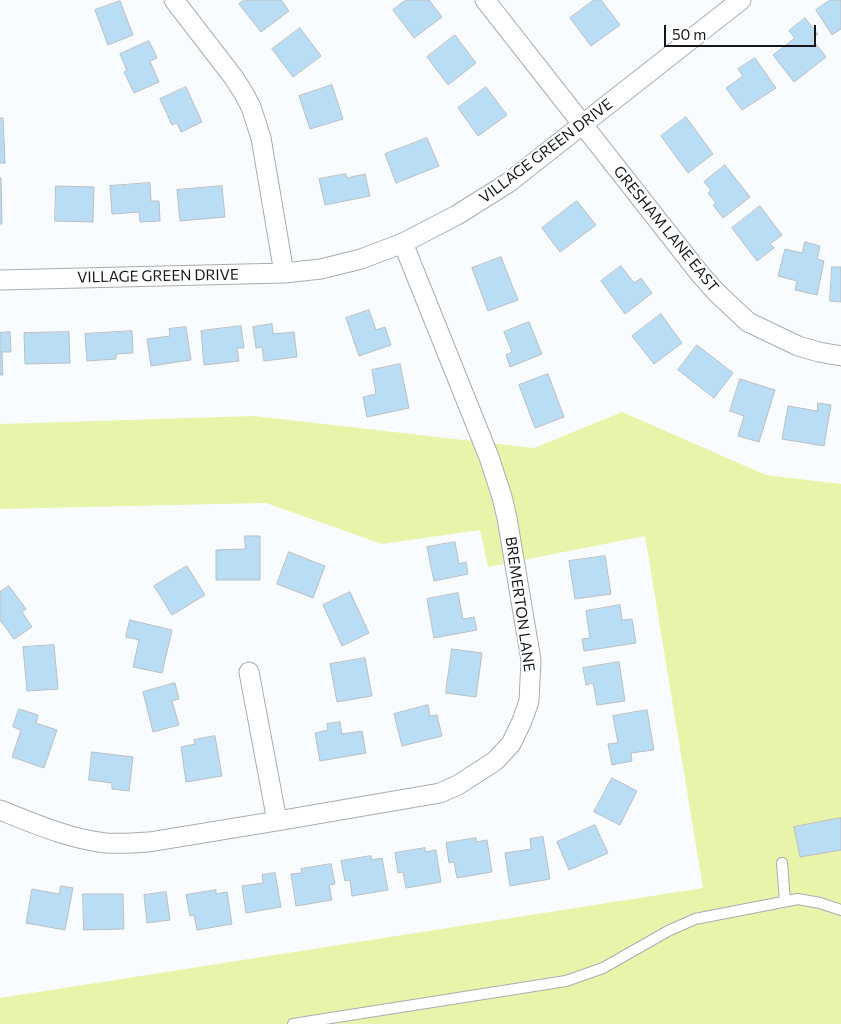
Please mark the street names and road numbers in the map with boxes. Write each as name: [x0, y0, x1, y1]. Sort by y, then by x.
street label: VILLAGE GREEN DRIVE: [476, 95, 616, 207]
street label: GRESHAM LANE EAST: [610, 162, 722, 296]
street label: VILLAGE GREEN DRIVE: [77, 266, 239, 286]
street label: BREMERTON LANE: [502, 535, 538, 673]

